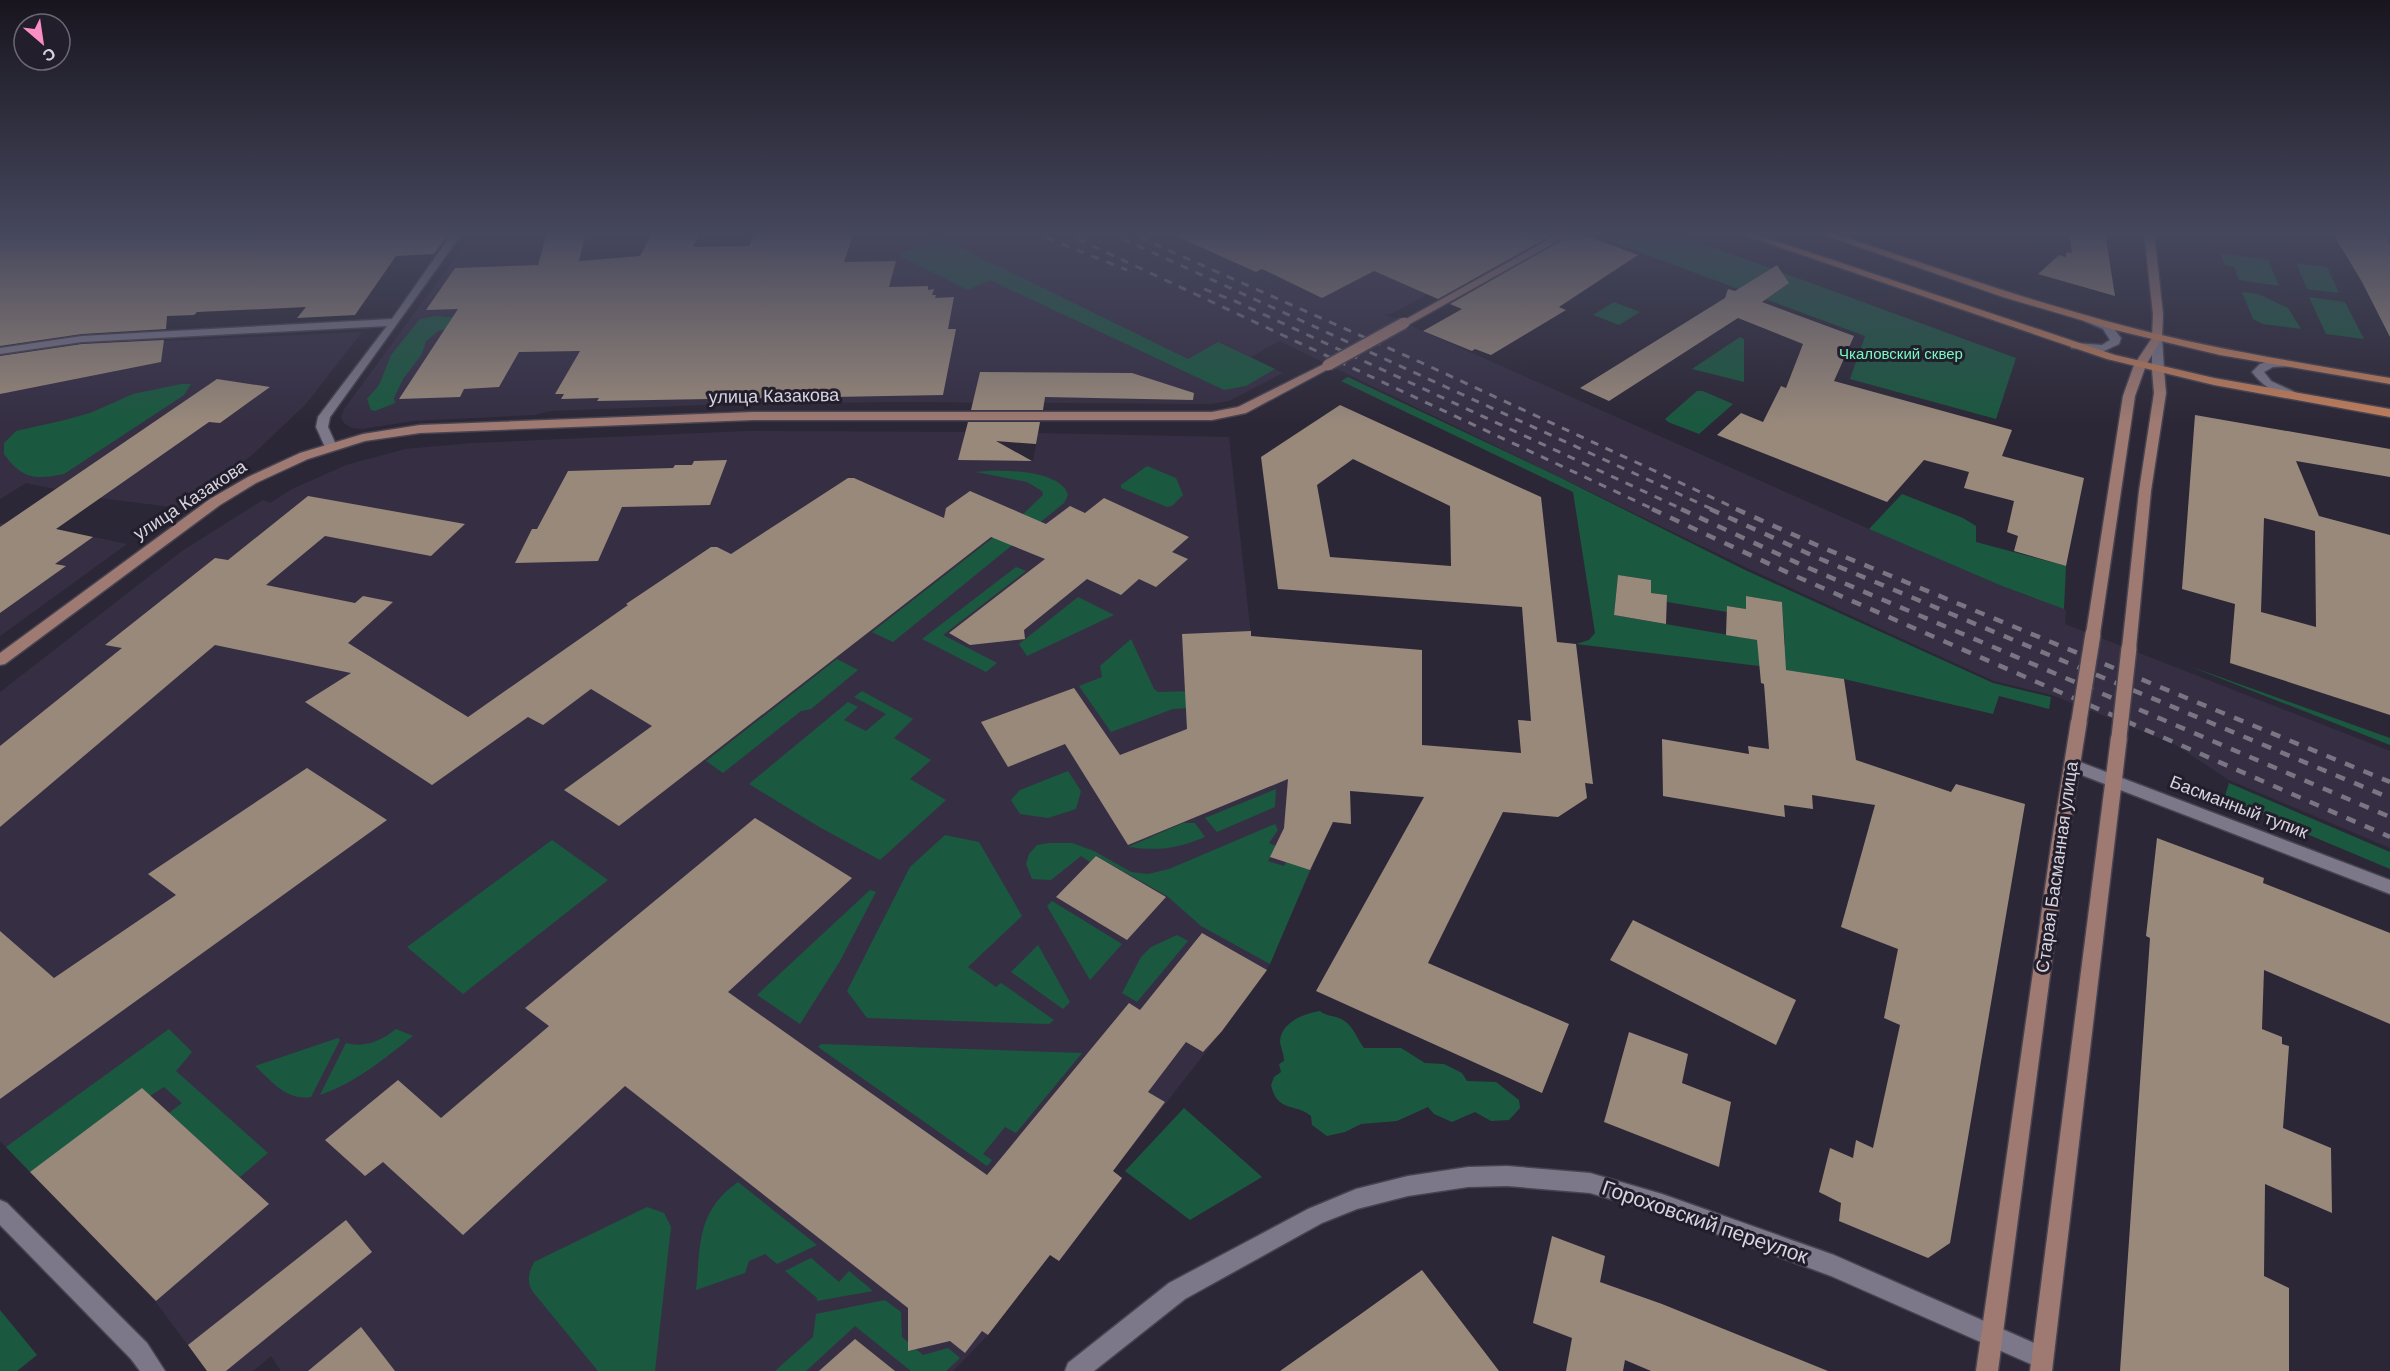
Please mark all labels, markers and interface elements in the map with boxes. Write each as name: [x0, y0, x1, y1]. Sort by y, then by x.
north arrow: [12, 12, 72, 72]
text: С: [39, 44, 58, 65]
park label: Чкаловский сквер: [1839, 345, 1963, 362]
street label: улица Казакова: [709, 385, 840, 407]
street label: улица Казакова: [130, 456, 251, 544]
street label: Старая Басманная улица: [2032, 759, 2082, 974]
street label: Басманный тупик: [2167, 771, 2311, 843]
street label: Гороховский переулок: [1599, 1175, 1812, 1268]

